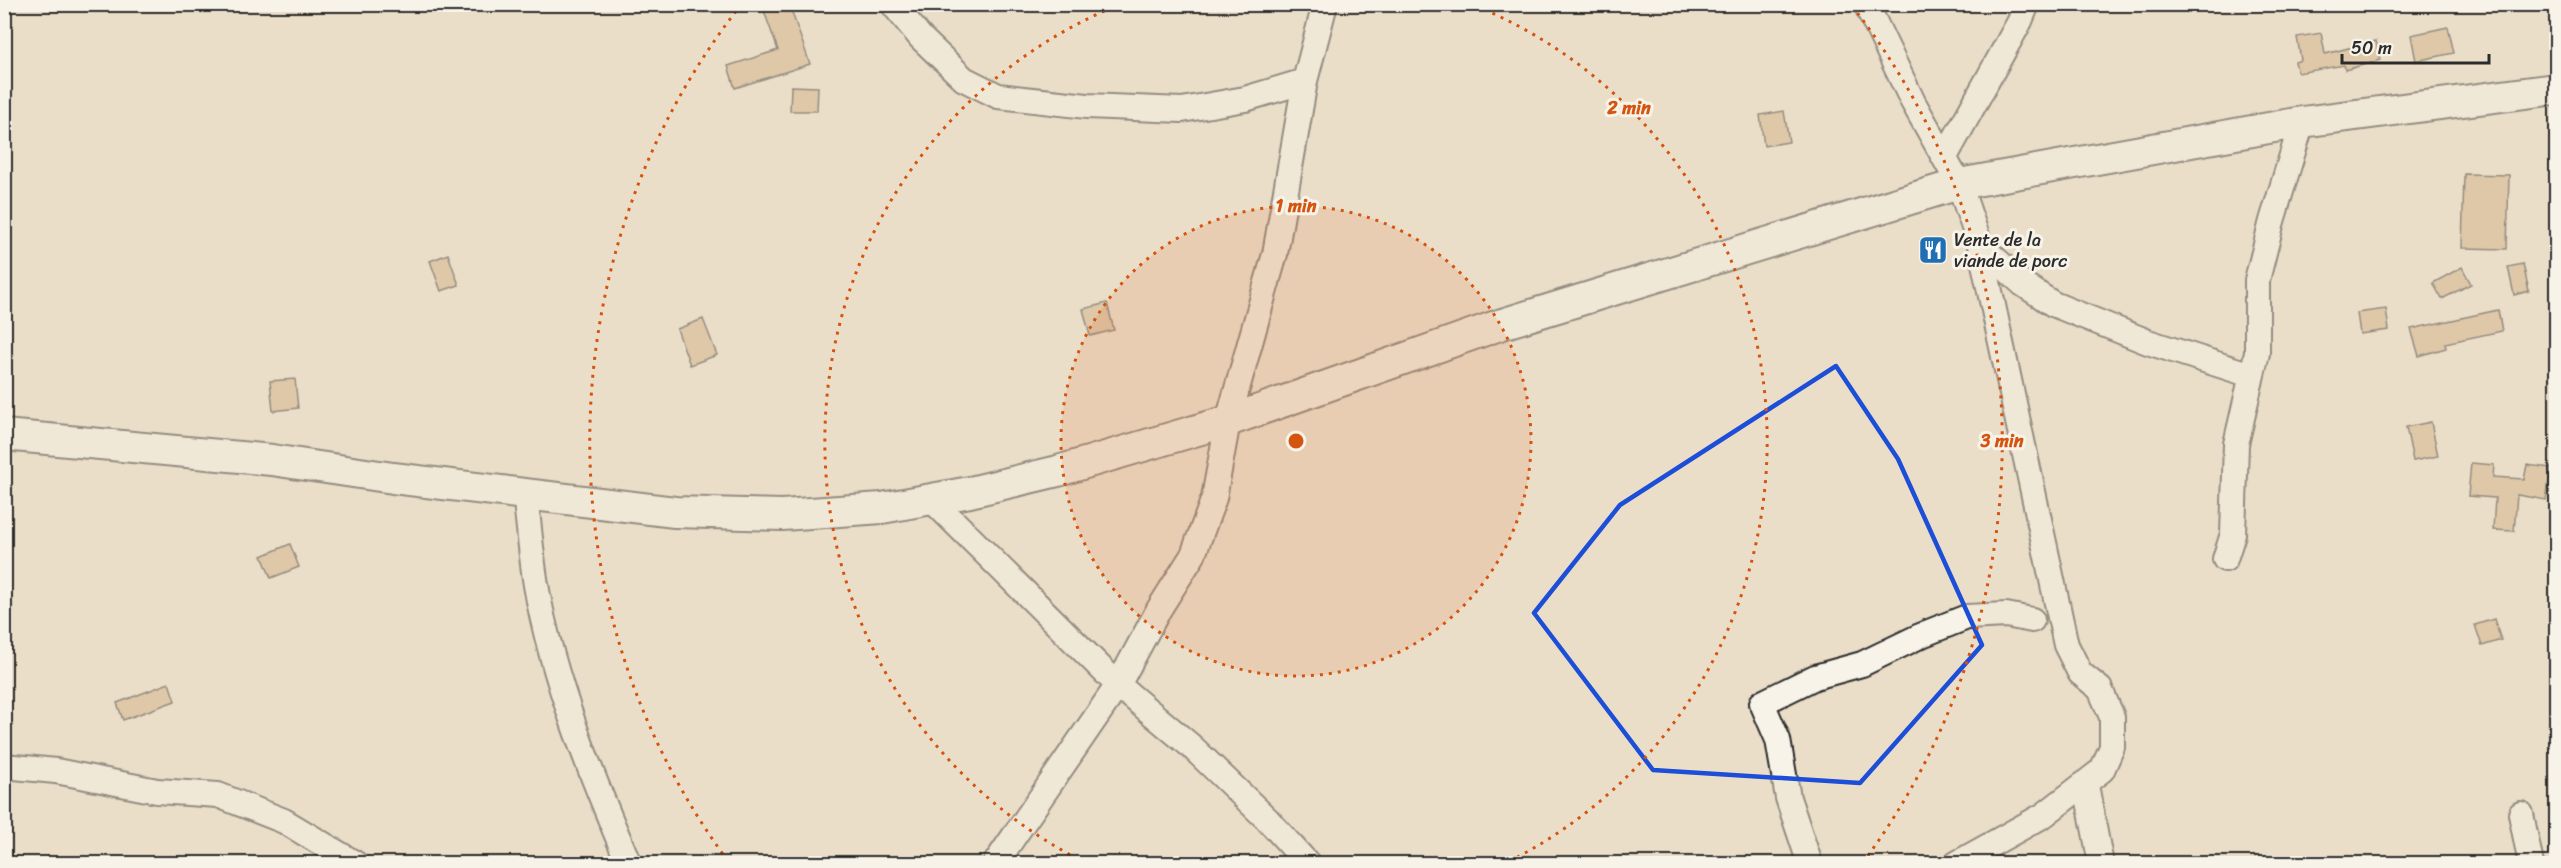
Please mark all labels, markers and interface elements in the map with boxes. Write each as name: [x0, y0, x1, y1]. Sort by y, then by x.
scale bar: [2342, 27, 2489, 65]
text: 50 m: [2351, 32, 2392, 64]
text: 2 min: [1606, 92, 1651, 124]
text: 1 min: [1276, 190, 1317, 222]
place label: Vente de la viande de porc: [1954, 224, 2067, 277]
restaurant icon: Vente de la viande de porc: [1917, 234, 1949, 266]
text: 3 min: [1979, 425, 2024, 457]
centre of rings: [1286, 431, 1306, 451]

